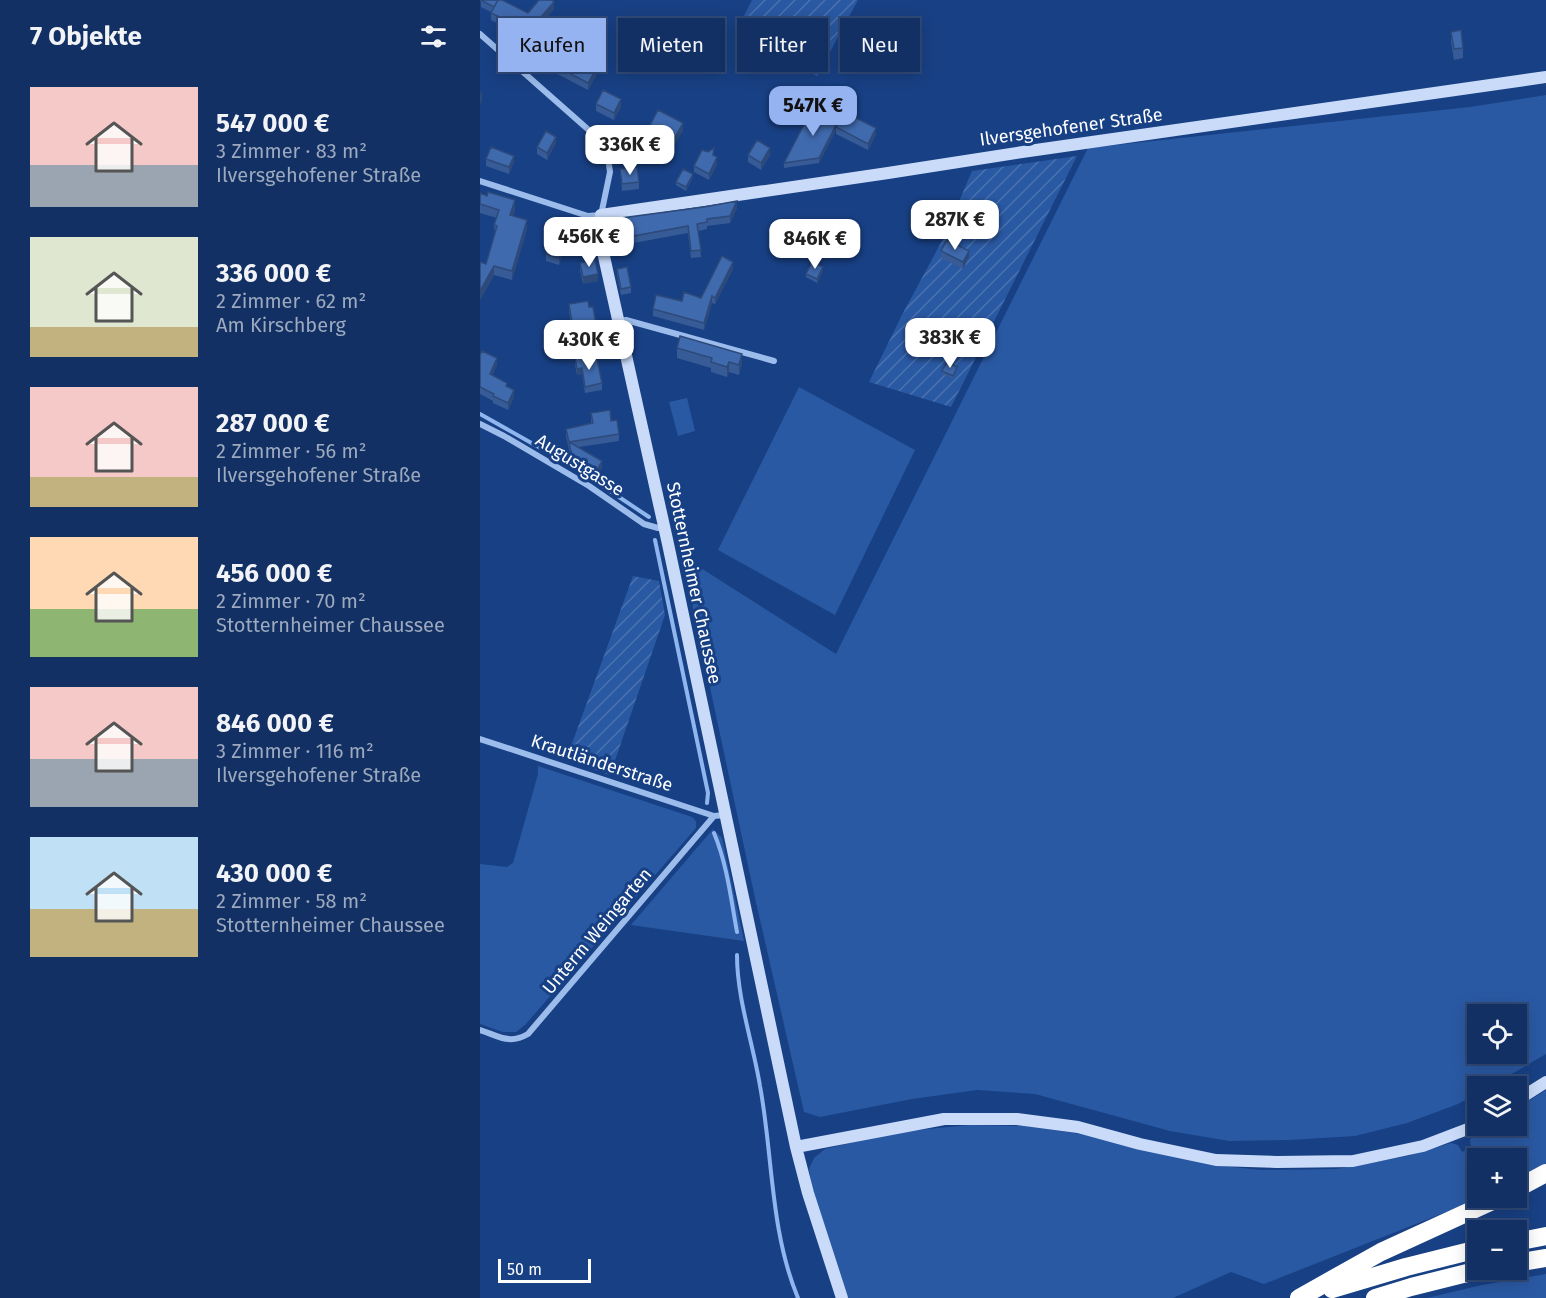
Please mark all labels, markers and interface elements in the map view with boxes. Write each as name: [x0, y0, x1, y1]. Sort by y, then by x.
chip: Kaufen: [498, 18, 606, 72]
chip: Mieten: [618, 18, 725, 72]
chip: Filter: [737, 18, 828, 72]
chip: Neu: [840, 18, 920, 72]
icon: filters: [417, 20, 450, 53]
text: 7 Objekte: [30, 21, 142, 52]
pin: 547K €: [764, 86, 862, 137]
text: 547K €: [783, 93, 843, 117]
street label: Ilversgehofener Straße: [978, 103, 1164, 151]
text: 547 000 €: [216, 108, 329, 139]
icon: home: [78, 111, 150, 183]
pin: 336K €: [581, 125, 679, 176]
text: 336K €: [599, 132, 661, 156]
text: 3 Zimmer · 83 m²: [216, 139, 367, 163]
text: Ilversgehofener Straße: [216, 163, 421, 187]
pin: 287K €: [906, 200, 1004, 251]
text: 287K €: [925, 207, 985, 231]
pin: 456K €: [540, 217, 638, 268]
pin: 846K €: [766, 219, 864, 270]
text: 456K €: [558, 224, 620, 248]
text: 846K €: [783, 226, 847, 250]
text: 336 000 €: [216, 258, 331, 289]
icon: home: [78, 261, 150, 333]
text: 2 Zimmer · 62 m²: [216, 289, 366, 313]
text: Am Kirschberg: [216, 313, 346, 337]
pin: 383K €: [901, 318, 999, 369]
pin: 430K €: [540, 320, 638, 371]
text: 383K €: [919, 325, 981, 349]
text: 430K €: [558, 327, 620, 351]
text: 287 000 €: [216, 408, 330, 439]
icon: home: [78, 411, 150, 483]
street label: Augustgasse: [532, 429, 628, 501]
text: 2 Zimmer · 56 m²: [216, 439, 367, 463]
text: Ilversgehofener Straße: [216, 463, 421, 487]
street label: Stotternheimer Chaussee: [662, 480, 726, 686]
text: 456 000 €: [216, 558, 332, 589]
icon: home: [78, 561, 150, 633]
text: 2 Zimmer · 70 m²: [216, 589, 366, 613]
text: Stotternheimer Chaussee: [216, 613, 445, 637]
text: 846 000 €: [216, 708, 334, 739]
icon: home: [78, 711, 150, 783]
street label: Krautländerstraße: [528, 730, 676, 796]
text: 3 Zimmer · 116 m²: [216, 739, 374, 763]
text: Ilversgehofener Straße: [216, 763, 421, 787]
text: 430 000 €: [216, 858, 332, 889]
icon: home: [78, 861, 150, 933]
street label: Unterm Weingarten: [538, 863, 656, 999]
text: 2 Zimmer · 58 m²: [216, 889, 367, 913]
text: Stotternheimer Chaussee: [216, 913, 445, 937]
map controls: [1467, 1004, 1527, 1280]
button: locate: [1467, 1004, 1527, 1064]
button: layers: [1467, 1076, 1527, 1136]
button: +: [1467, 1148, 1527, 1208]
button: −: [1467, 1220, 1527, 1280]
scale bar: [498, 1256, 591, 1284]
text: 50 m: [507, 1260, 542, 1279]

